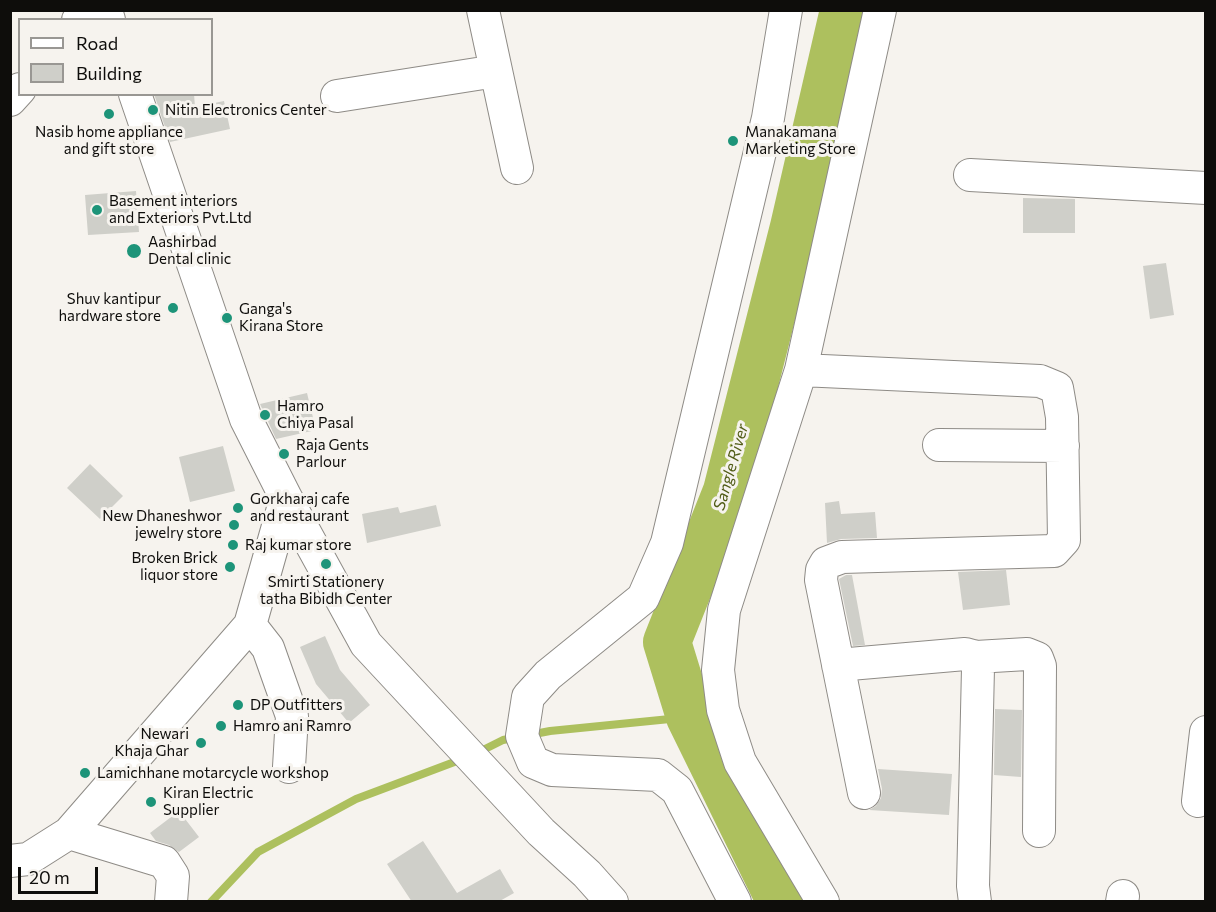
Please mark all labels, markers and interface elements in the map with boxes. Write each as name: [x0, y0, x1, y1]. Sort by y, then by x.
legend: [18, 18, 213, 96]
text: Road: [76, 32, 118, 54]
text: Building: [76, 62, 142, 84]
place label: Nitin Electronics Center: [165, 101, 327, 119]
marker: Nitin Electronics Center: [146, 103, 160, 117]
marker: Nasib home appliance and gift store: [102, 107, 116, 121]
place label: Nasib home appliance and gift store: [35, 123, 183, 158]
place label: Manakamana Marketing Store: [745, 123, 856, 158]
marker: Manakamana Marketing Store: [726, 134, 740, 148]
place label: Basement interiors and Exteriors Pvt.Ltd: [109, 192, 252, 227]
marker: Basement interiors and Exteriors Pvt.Ltd: [90, 203, 104, 217]
place label: Aashirbad Dental clinic: [148, 233, 231, 268]
marker: Aashirbad Dental clinic: [125, 242, 143, 260]
place label: Shuv kantipur hardware store: [59, 290, 161, 325]
place label: Ganga's Kirana Store: [239, 300, 323, 335]
marker: Shuv kantipur hardware store: [166, 301, 180, 315]
marker: Ganga's Kirana Store: [220, 311, 234, 325]
place label: Hamro Chiya Pasal: [277, 397, 354, 432]
marker: Hamro Chiya Pasal: [258, 408, 272, 422]
water label: Sangle River: [710, 422, 752, 512]
place label: Raja Gents Parlour: [296, 436, 369, 471]
marker: Raja Gents Parlour: [277, 447, 291, 461]
place label: Gorkharaj cafe and restaurant: [250, 490, 350, 525]
marker: Gorkharaj cafe and restaurant: [231, 501, 245, 515]
place label: New Dhaneshwor jewelry store: [102, 507, 222, 542]
marker: New Dhaneshwor jewelry store: [227, 518, 241, 532]
place label: Raj kumar store: [245, 536, 351, 554]
marker: Raj kumar store: [226, 538, 240, 552]
place label: Broken Brick liquor store: [131, 549, 218, 584]
marker: Smirti Stationery tatha Bibidh Center: [319, 557, 333, 571]
marker: Broken Brick liquor store: [223, 560, 237, 574]
place label: Smirti Stationery tatha Bibidh Center: [260, 573, 392, 608]
place label: DP Outfitters: [250, 696, 343, 714]
marker: DP Outfitters: [231, 698, 245, 712]
place label: Hamro ani Ramro: [233, 717, 352, 735]
marker: Hamro ani Ramro: [214, 719, 228, 733]
place label: Newari Khaja Ghar: [115, 725, 189, 760]
marker: Newari Khaja Ghar: [194, 736, 208, 750]
place label: Lamichhane motarcycle workshop: [97, 764, 329, 782]
marker: Lamichhane motarcycle workshop: [78, 766, 92, 780]
place label: Kiran Electric Supplier: [163, 784, 254, 819]
marker: Kiran Electric Supplier: [144, 795, 158, 809]
scale bar: [21, 855, 100, 893]
text: 20 m: [29, 866, 70, 888]

